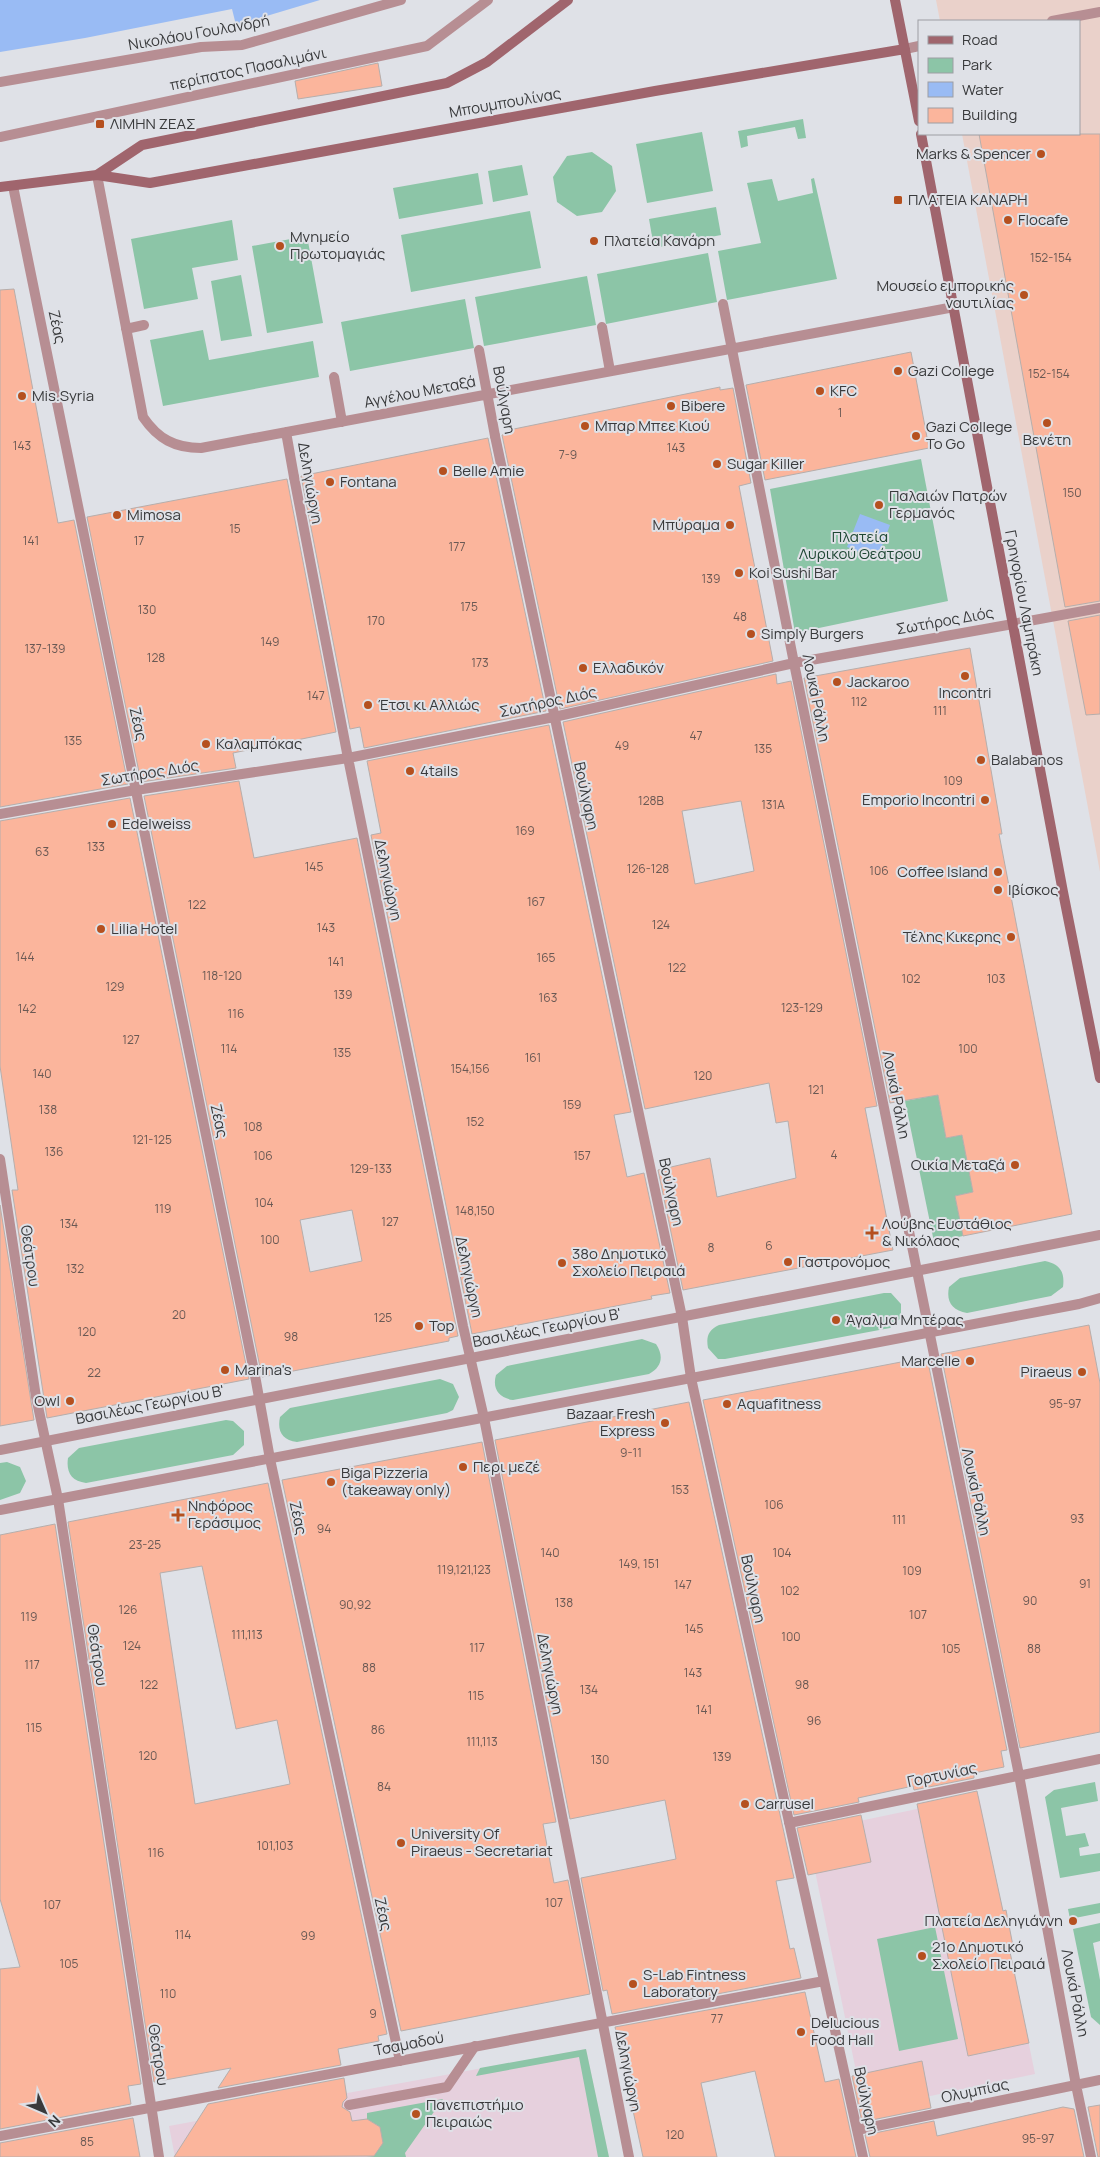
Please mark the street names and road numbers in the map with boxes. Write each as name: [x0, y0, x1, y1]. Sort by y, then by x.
street label: Νικολάου Γουλανδρή: [126, 10, 271, 55]
street label: περίπατος Πασαλιμάνι: [168, 42, 328, 95]
street label: Μπουμπουλίνας: [447, 82, 562, 123]
street label: Ζέας: [44, 308, 71, 346]
street label: Βούλγαρη: [488, 364, 521, 436]
street label: Αγγέλου Μεταξά: [362, 370, 478, 413]
street label: Δεληγιώργη: [293, 440, 328, 526]
street label: Γρηγορίου Λαμπράκη: [1000, 528, 1049, 678]
street label: Σωτήρος Διός: [895, 602, 995, 639]
street label: Λουκά Ράλλη: [798, 652, 835, 744]
street label: Σωτήρος Διός: [497, 681, 598, 722]
street label: Ζέας: [125, 705, 152, 743]
street label: Σωτήρος Διός: [100, 754, 200, 791]
street label: Βούλγαρη: [569, 760, 604, 832]
street label: Δεληγιώργη: [370, 837, 407, 923]
street label: Λουκά Ράλλη: [878, 1049, 915, 1141]
street label: Ζέας: [206, 1102, 233, 1140]
street label: Βούλγαρη: [654, 1156, 689, 1228]
street label: Θεάτρου: [16, 1224, 45, 1288]
street label: Δεληγιώργη: [451, 1234, 488, 1320]
street label: Βασιλέως Γεωργίου Β': [471, 1303, 623, 1352]
street label: Βασιλέως Γεωργίου Β': [74, 1380, 226, 1429]
street label: Λουκά Ράλλη: [957, 1446, 996, 1538]
street label: Ζέας: [285, 1499, 312, 1537]
street label: Βούλγαρη: [736, 1553, 771, 1625]
street label: Θεάτρου: [82, 1623, 113, 1687]
street label: Δεληγιώργη: [532, 1631, 569, 1717]
street label: Γορτυνίας: [905, 1757, 979, 1792]
street label: Ζέας: [370, 1895, 397, 1933]
street label: Λουκά Ράλλη: [1057, 1947, 1094, 2039]
street label: Θεάτρου: [143, 2023, 174, 2087]
street label: Τσαμαδού: [372, 2026, 446, 2061]
street label: Δεληγιώργη: [610, 2028, 647, 2114]
street label: Βούλγαρη: [849, 2065, 884, 2137]
street label: Ολυμπίας: [939, 2073, 1011, 2108]

